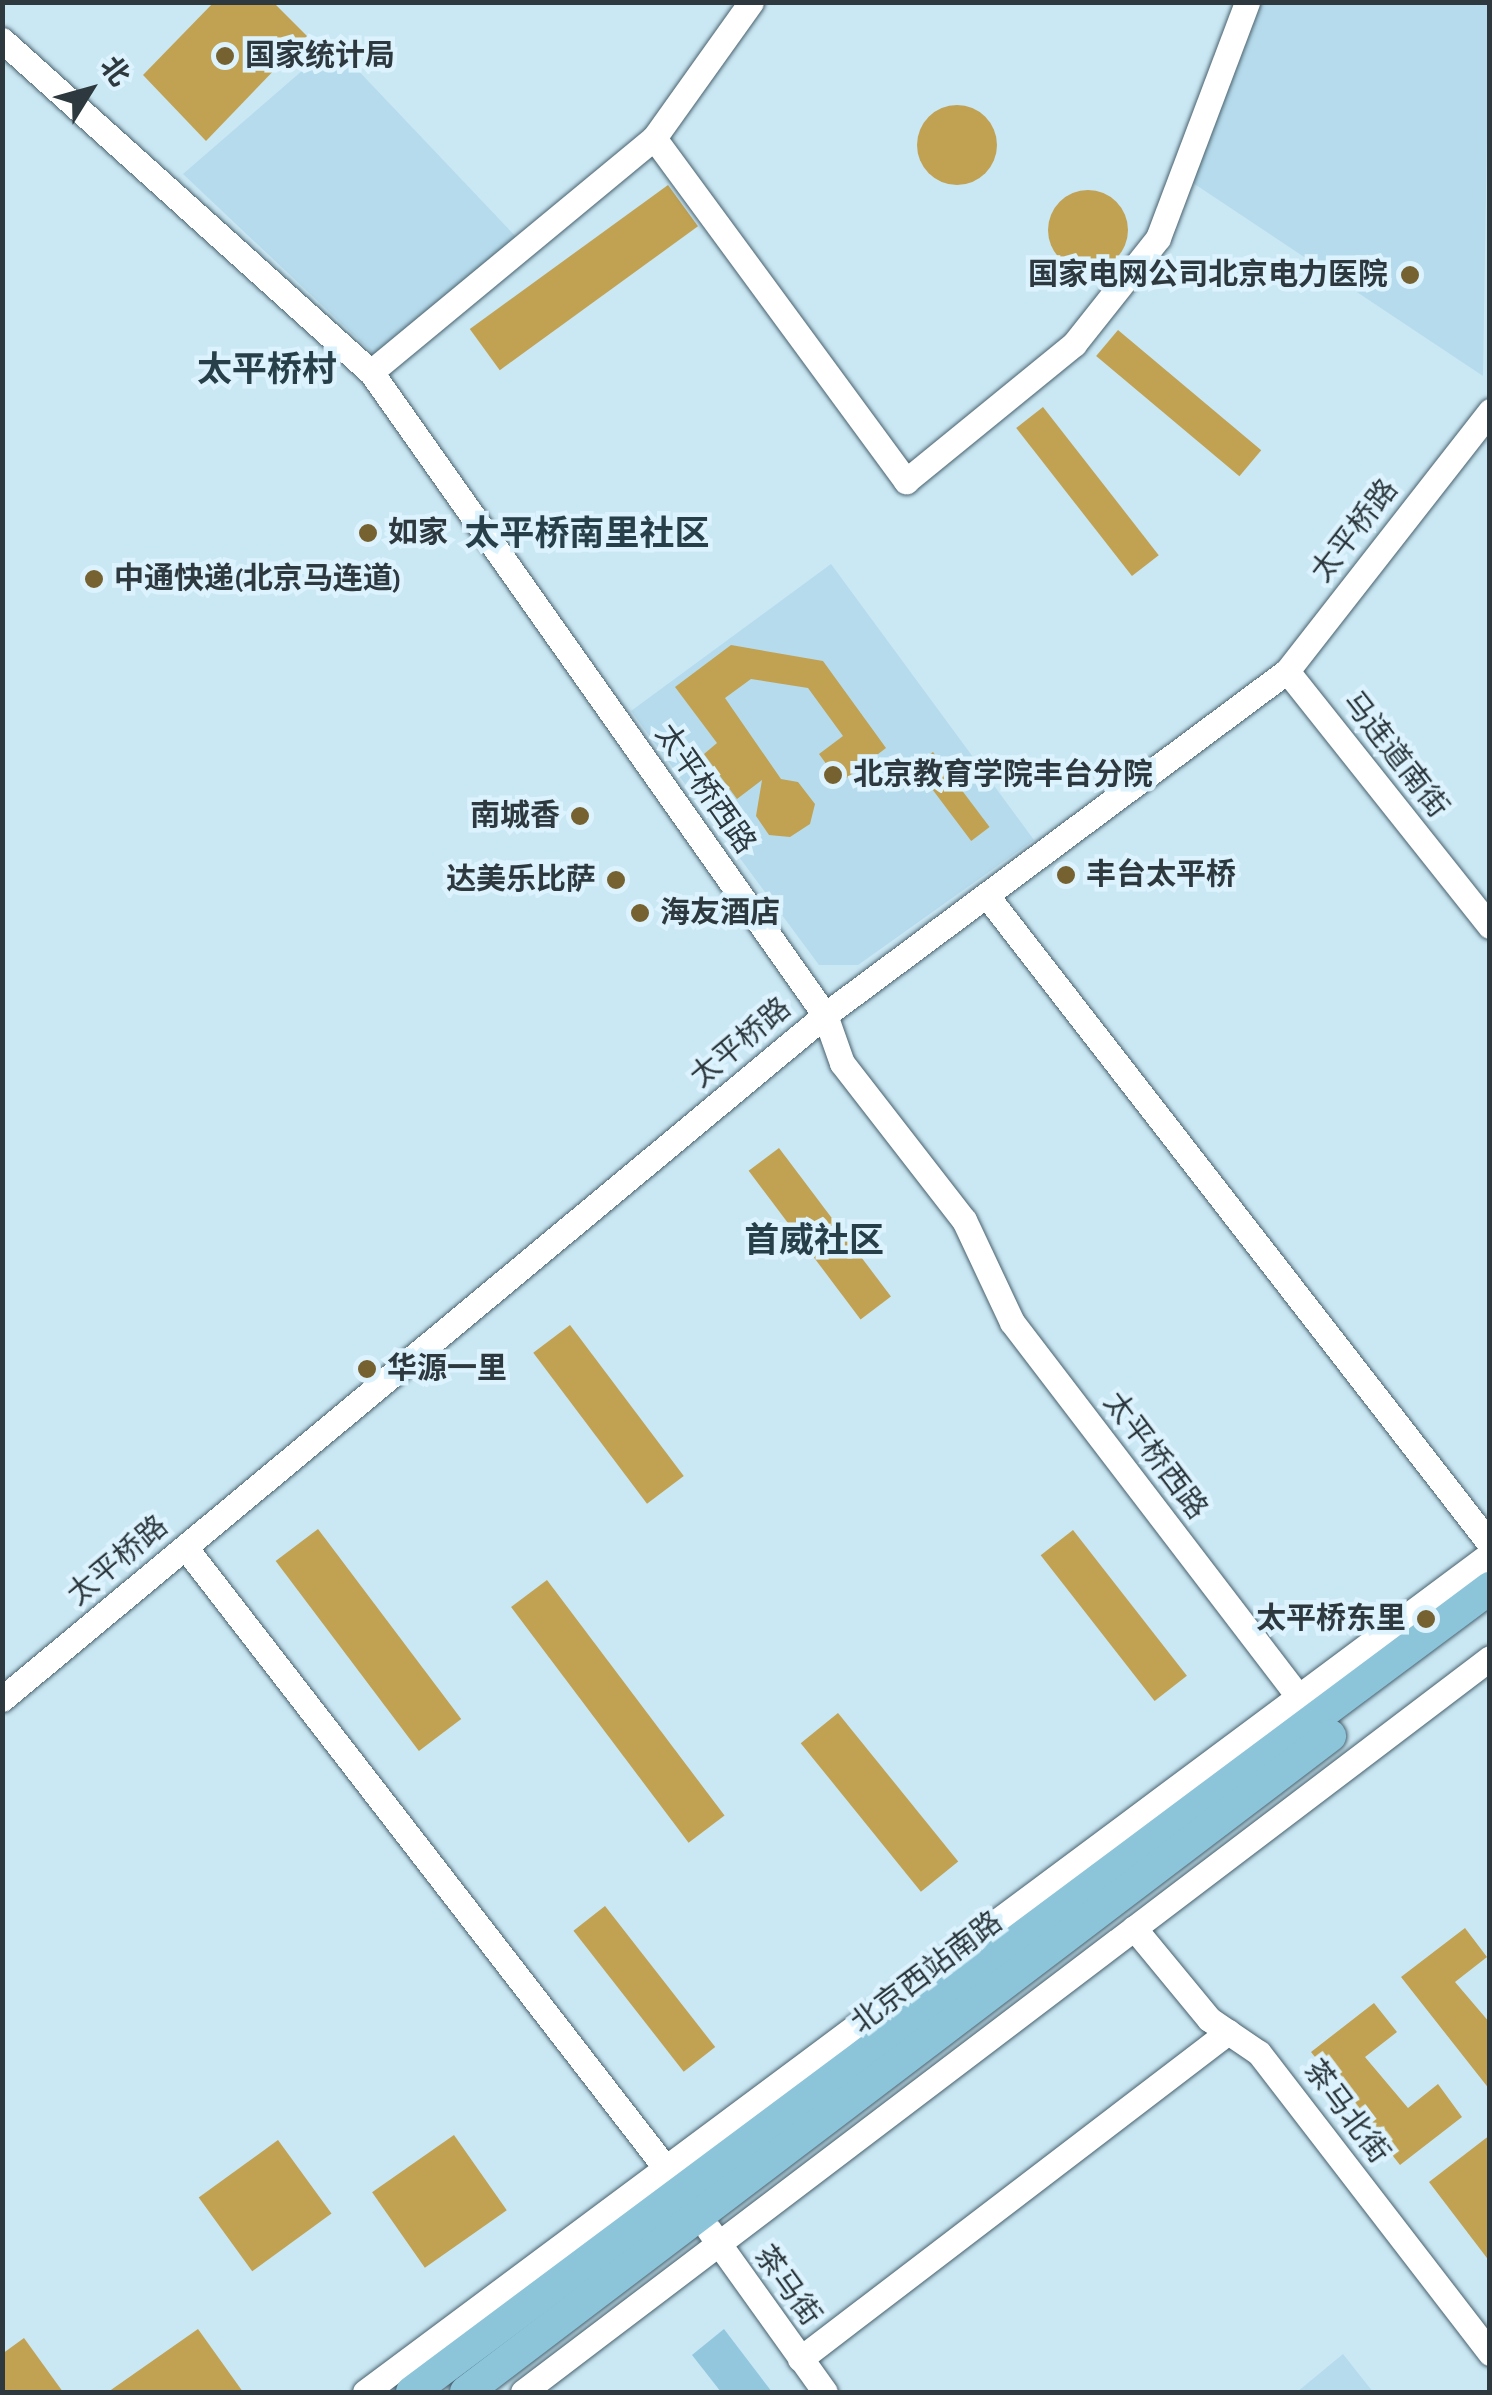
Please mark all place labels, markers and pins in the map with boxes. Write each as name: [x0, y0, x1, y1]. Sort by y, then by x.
place label: 国家统计局: [245, 38, 395, 74]
marker: 国家统计局: [214, 45, 236, 67]
place label: 国家电网公司北京电力医院: [1028, 257, 1388, 293]
marker: 国家电网公司北京电力医院: [1397, 262, 1423, 288]
place label: 如家: [388, 515, 448, 551]
marker: 如家: [357, 522, 379, 544]
place label: 中通快递(北京马连道): [114, 561, 402, 597]
marker: 中通快递(北京马连道): [83, 568, 105, 590]
place label: 北京教育学院丰台分院: [853, 757, 1153, 793]
marker: 北京教育学院丰台分院: [822, 764, 844, 786]
place label: 南城香: [470, 798, 560, 834]
marker: 南城香: [569, 805, 591, 827]
place label: 丰台太平桥: [1086, 857, 1236, 893]
place label: 达美乐比萨: [446, 862, 596, 898]
marker: 丰台太平桥: [1055, 864, 1077, 886]
marker: 达美乐比萨: [605, 869, 627, 891]
place label: 海友酒店: [660, 895, 780, 931]
marker: 海友酒店: [629, 902, 651, 924]
place label: 华源一里: [387, 1351, 507, 1387]
marker: 华源一里: [356, 1358, 378, 1380]
place label: 太平桥东里: [1256, 1601, 1406, 1637]
marker: 太平桥东里: [1415, 1608, 1437, 1630]

